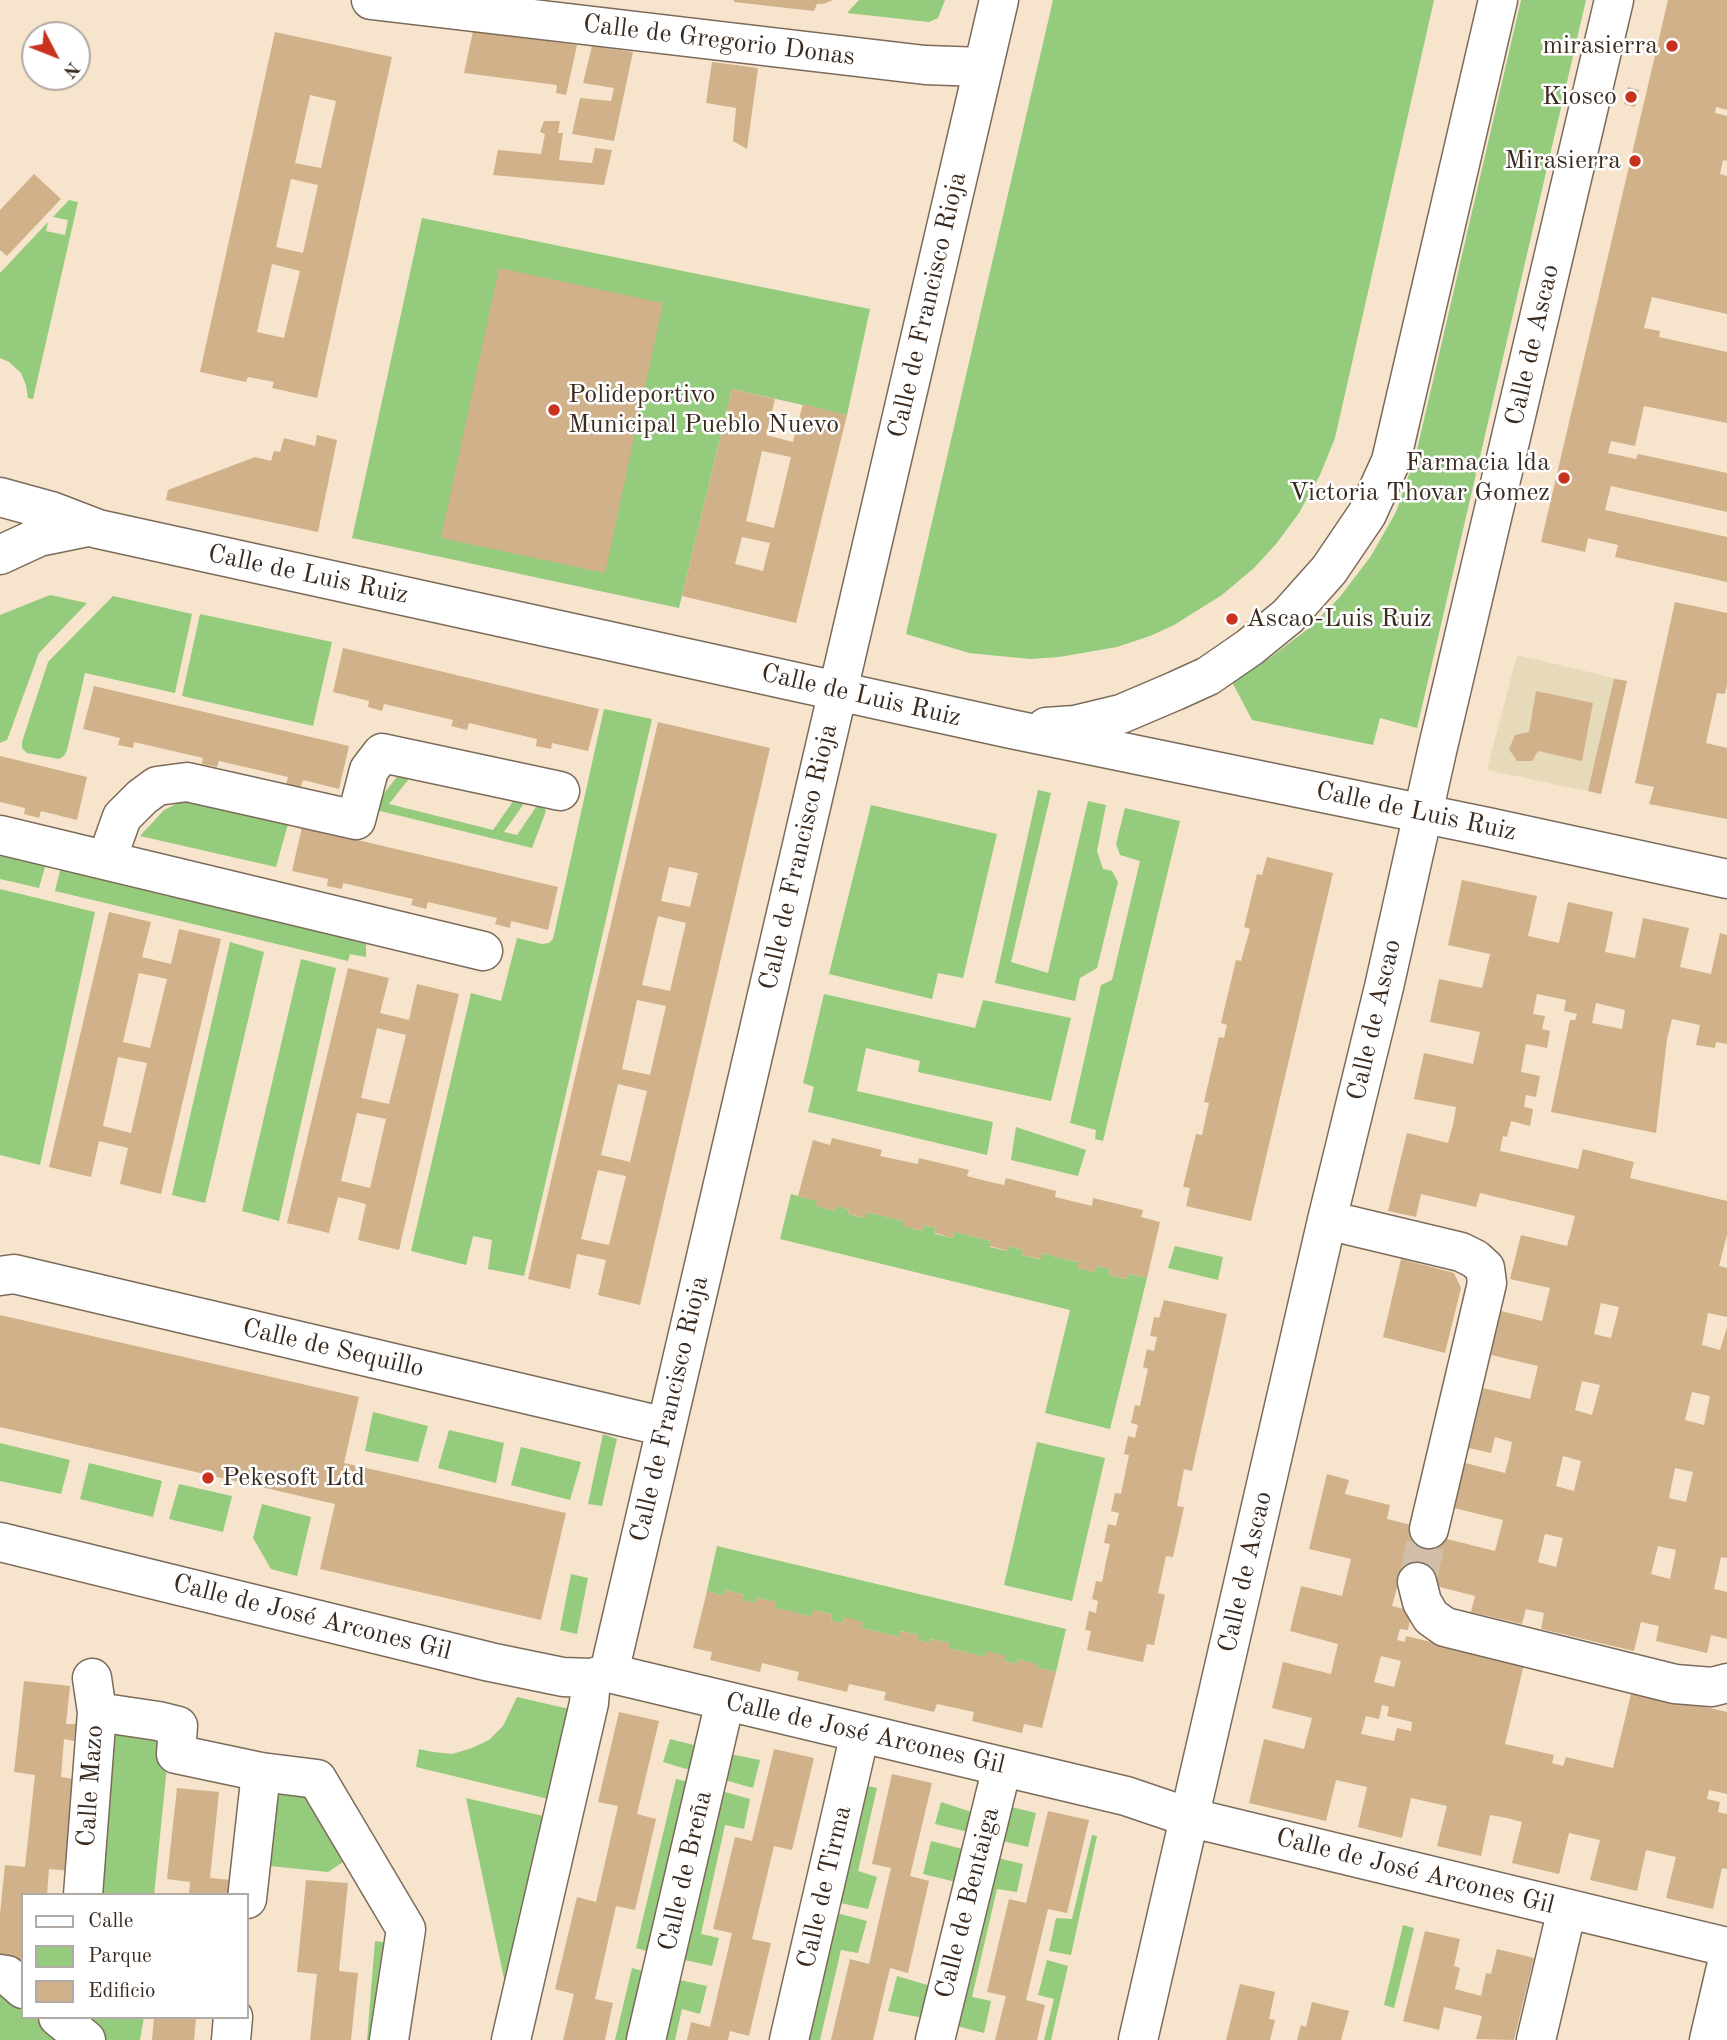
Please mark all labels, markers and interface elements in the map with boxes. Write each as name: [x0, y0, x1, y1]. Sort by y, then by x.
street label: Calle de Gregorio Donas: [581, 9, 857, 73]
north arrow: [21, 21, 91, 91]
place label: mirasierra: [1542, 30, 1658, 62]
marker: mirasierra: [1664, 38, 1680, 54]
text: N: [59, 57, 82, 81]
place label: Kiosco: [1542, 81, 1617, 113]
marker: Kiosco: [1623, 89, 1639, 105]
place label: Mirasierra: [1504, 145, 1621, 177]
marker: Mirasierra: [1627, 153, 1643, 169]
street label: Calle de Francisco Rioja: [882, 169, 974, 441]
street label: Calle de Ascao: [1499, 261, 1567, 429]
place label: Polideportivo Municipal Pueblo Nuevo: [568, 379, 839, 440]
marker: Polideportivo Municipal Pueblo Nuevo: [546, 402, 562, 418]
place label: Farmacia lda Victoria Thovar Gomez: [1289, 447, 1550, 508]
marker: Farmacia lda Victoria Thovar Gomez: [1556, 470, 1572, 486]
street label: Calle de Luis Ruiz: [205, 539, 411, 611]
place label: Ascao-Luis Ruiz: [1246, 603, 1432, 635]
marker: Ascao-Luis Ruiz: [1224, 611, 1240, 627]
street label: Calle de Luis Ruiz: [758, 658, 964, 734]
street label: Calle de Francisco Rioja: [753, 721, 845, 993]
street label: Calle de Luis Ruiz: [1313, 776, 1519, 848]
street label: Calle de Ascao: [1341, 936, 1409, 1104]
street label: Calle de Francisco Rioja: [624, 1273, 716, 1545]
street label: Calle de Sequillo: [239, 1313, 427, 1385]
place label: Pekesoft Ltd: [222, 1462, 365, 1494]
marker: Pekesoft Ltd: [200, 1470, 216, 1486]
street label: Calle de Ascao: [1212, 1488, 1280, 1656]
street label: Calle de José Arcones Gil: [170, 1568, 454, 1668]
street label: Calle de José Arcones Gil: [722, 1687, 1008, 1781]
street label: Calle Mazo: [71, 1724, 111, 1848]
street label: Calle de Breña: [652, 1788, 720, 1954]
street label: Calle de Tirma: [791, 1803, 859, 1971]
street label: Calle de Bentaiga: [929, 1804, 1007, 2002]
street label: Calle de José Arcones Gil: [1273, 1822, 1557, 1922]
legend: [21, 1893, 248, 2019]
text: Calle: [88, 1911, 133, 1932]
text: Parque: [88, 1946, 152, 1967]
text: Edificio: [88, 1981, 156, 2002]

